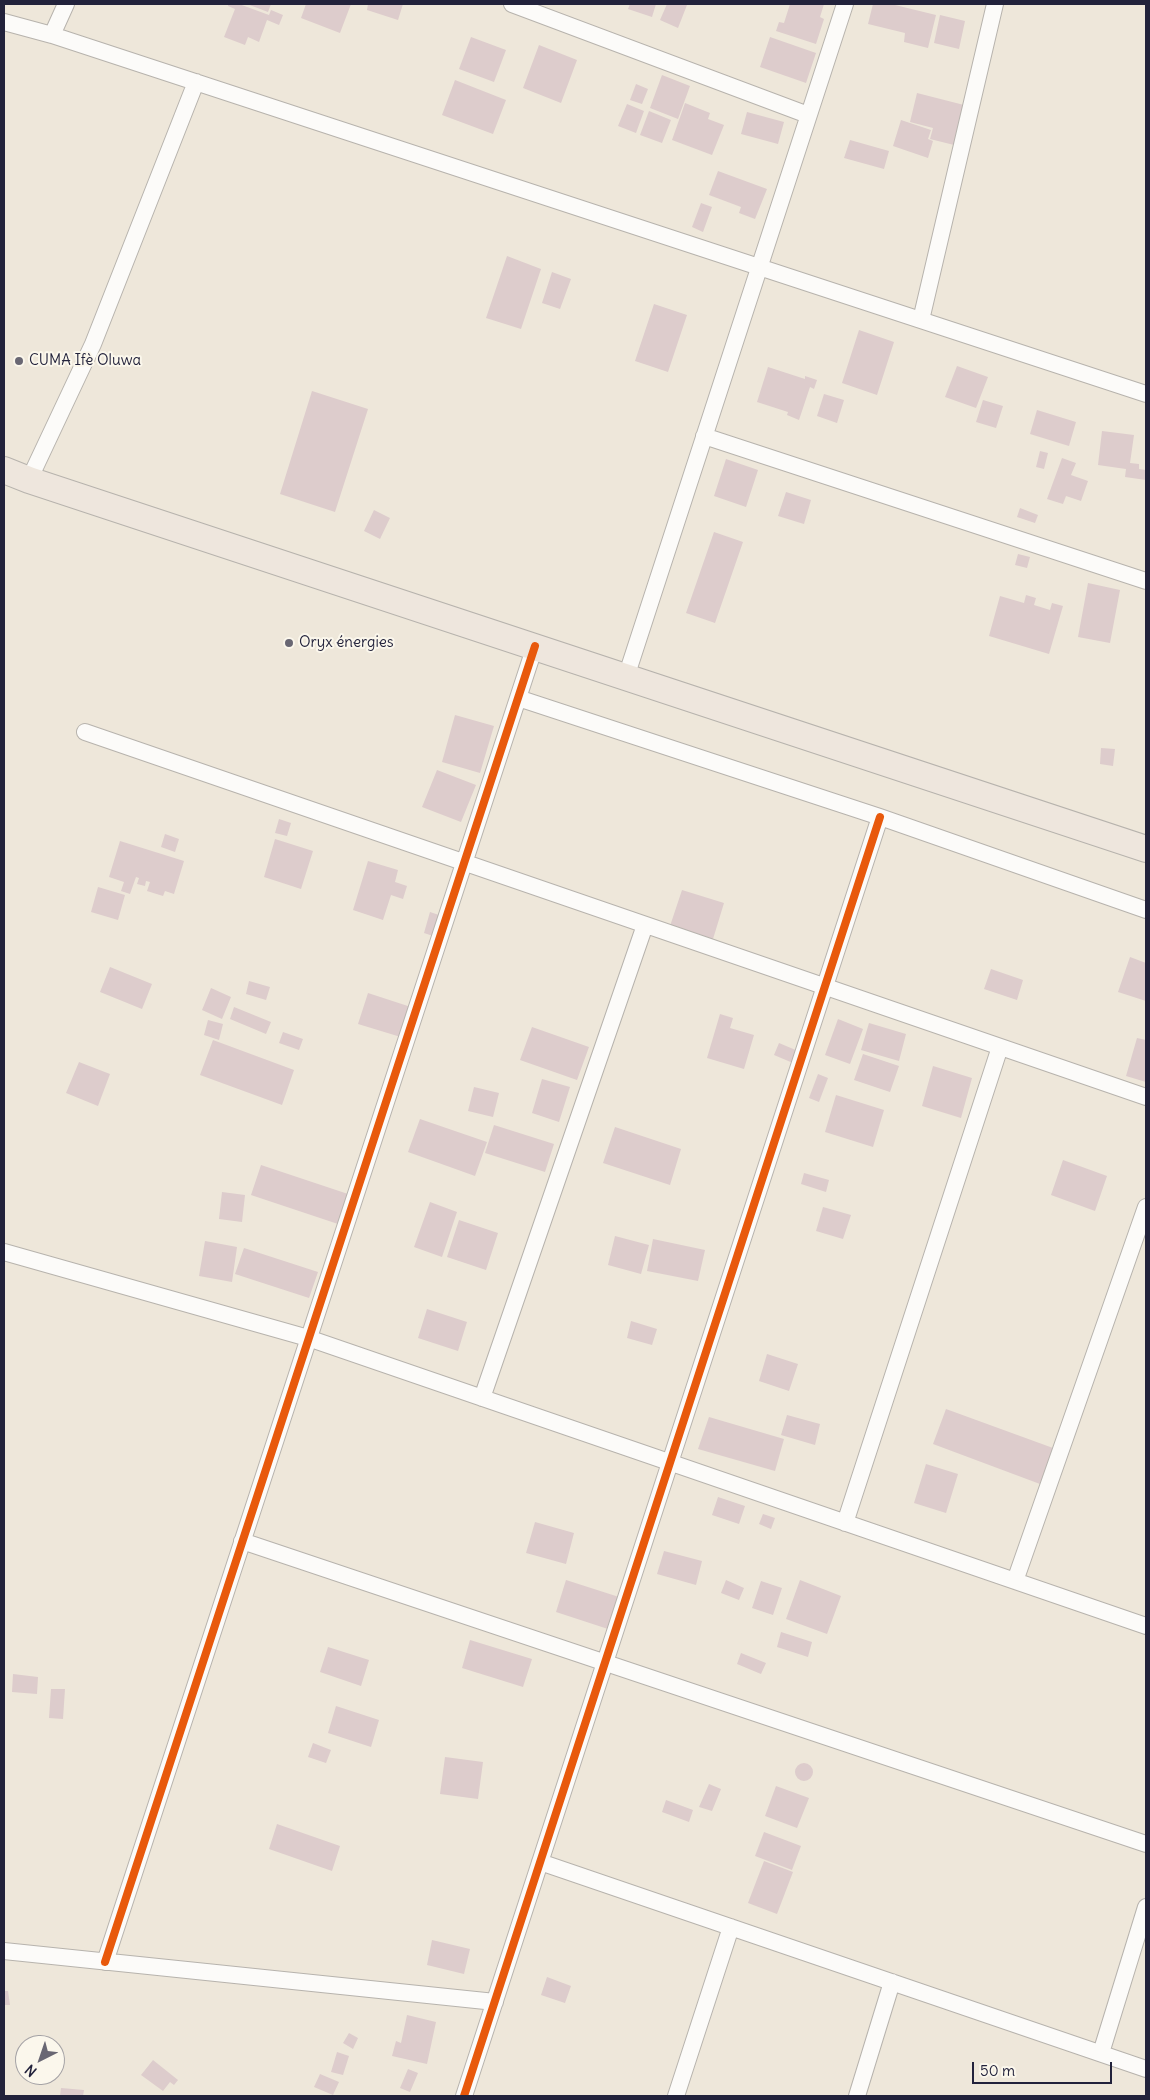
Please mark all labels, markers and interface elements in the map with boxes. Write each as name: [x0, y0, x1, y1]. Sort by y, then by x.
place label: CUMA Ifè Oluwa: [29, 352, 141, 370]
marker: CUMA Ifè Oluwa: [13, 355, 25, 367]
place label: Oryx énergies: [299, 634, 394, 652]
marker: Oryx énergies: [283, 637, 295, 649]
north arrow: [15, 2035, 65, 2085]
scale bar: [975, 2052, 1115, 2084]
text: N: [21, 2061, 40, 2081]
text: 50 m: [980, 2061, 1015, 2080]

